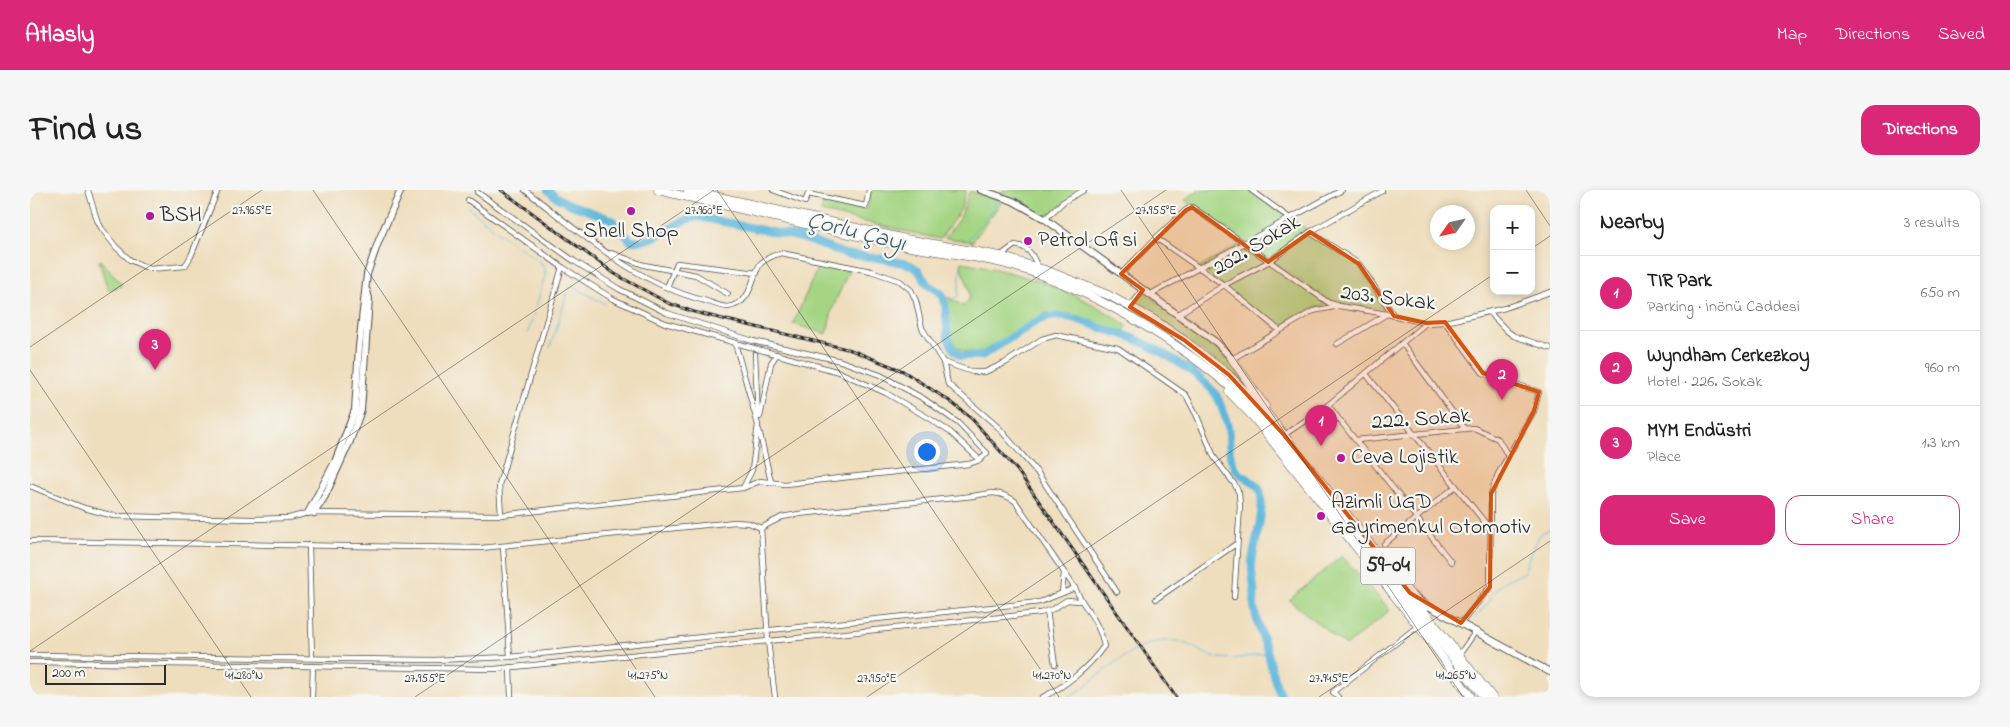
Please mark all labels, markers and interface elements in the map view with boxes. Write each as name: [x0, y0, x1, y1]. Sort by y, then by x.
text: Atlasly: [25, 18, 94, 53]
text: Map: [1777, 22, 1807, 48]
text: Directions: [1835, 22, 1910, 48]
text: Saved: [1938, 22, 1985, 48]
text: Find us: [30, 105, 142, 156]
button: Directions: [1861, 105, 1980, 155]
place label: BSH: [159, 200, 202, 232]
text: 27.965°E: [232, 202, 272, 220]
text: 27.960°E: [685, 202, 723, 220]
text: 27.955°E: [1135, 202, 1177, 220]
water label: Çorlu Çayı: [803, 204, 910, 262]
marker: Shell Shop: [625, 205, 637, 217]
north arrow: [1430, 205, 1475, 250]
map controls: [1490, 205, 1535, 295]
button: +: [1490, 205, 1535, 250]
street label: 202. Sokak: [1207, 207, 1307, 285]
text: Nearby: [1600, 208, 1664, 238]
marker: BSH: [144, 210, 156, 222]
text: 3 results: [1904, 211, 1960, 235]
place label: Shell Shop: [583, 216, 679, 248]
place label: Petrol Ofisi: [1038, 225, 1137, 257]
marker: Petrol Ofisi: [1022, 235, 1034, 247]
button: −: [1490, 250, 1535, 295]
text: TIR Park: [1647, 268, 1712, 295]
street label: 203. Sokak: [1339, 277, 1438, 321]
text: 1: [1613, 281, 1619, 305]
text: 650 m: [1920, 281, 1960, 305]
text: Parking · İnönü Caddesi: [1647, 295, 1800, 319]
pin: 3: [139, 329, 171, 370]
text: Wyndham Cerkezkoy: [1647, 343, 1810, 370]
text: 2: [1612, 356, 1620, 380]
text: 960 m: [1925, 356, 1960, 380]
pin: 2: [1486, 359, 1518, 400]
text: Hotel · 226. Sokak: [1647, 370, 1762, 394]
street label: 222. Sokak: [1371, 401, 1472, 439]
pin: 1: [1305, 405, 1337, 446]
text: MYM Endüstri: [1647, 418, 1751, 445]
text: 3: [1613, 431, 1619, 455]
text: 1.3 km: [1922, 431, 1960, 455]
your location: [914, 439, 940, 465]
place label: Ceva Lojistik: [1351, 442, 1459, 474]
text: Place: [1647, 445, 1681, 469]
marker: Ceva Lojistik: [1335, 452, 1347, 464]
place label: Azimli UGD Gayrimenkul Otomotiv: [1331, 487, 1531, 545]
button: Save: [1600, 495, 1775, 545]
button: Share: [1785, 495, 1960, 545]
marker: Azimli UGD Gayrimenkul Otomotiv: [1315, 510, 1327, 522]
road number: 59-04: [1360, 548, 1416, 584]
scale bar: [45, 662, 166, 685]
text: 200 m: [52, 663, 85, 684]
text: 41.280°N: [225, 667, 263, 685]
text: 41.275°N: [628, 667, 668, 685]
text: 41.270°N: [1033, 667, 1071, 685]
text: 41.265°N: [1436, 667, 1476, 685]
text: 27.955°E: [404, 670, 446, 688]
text: 27.950°E: [857, 670, 897, 688]
text: 27.945°E: [1309, 670, 1349, 688]

